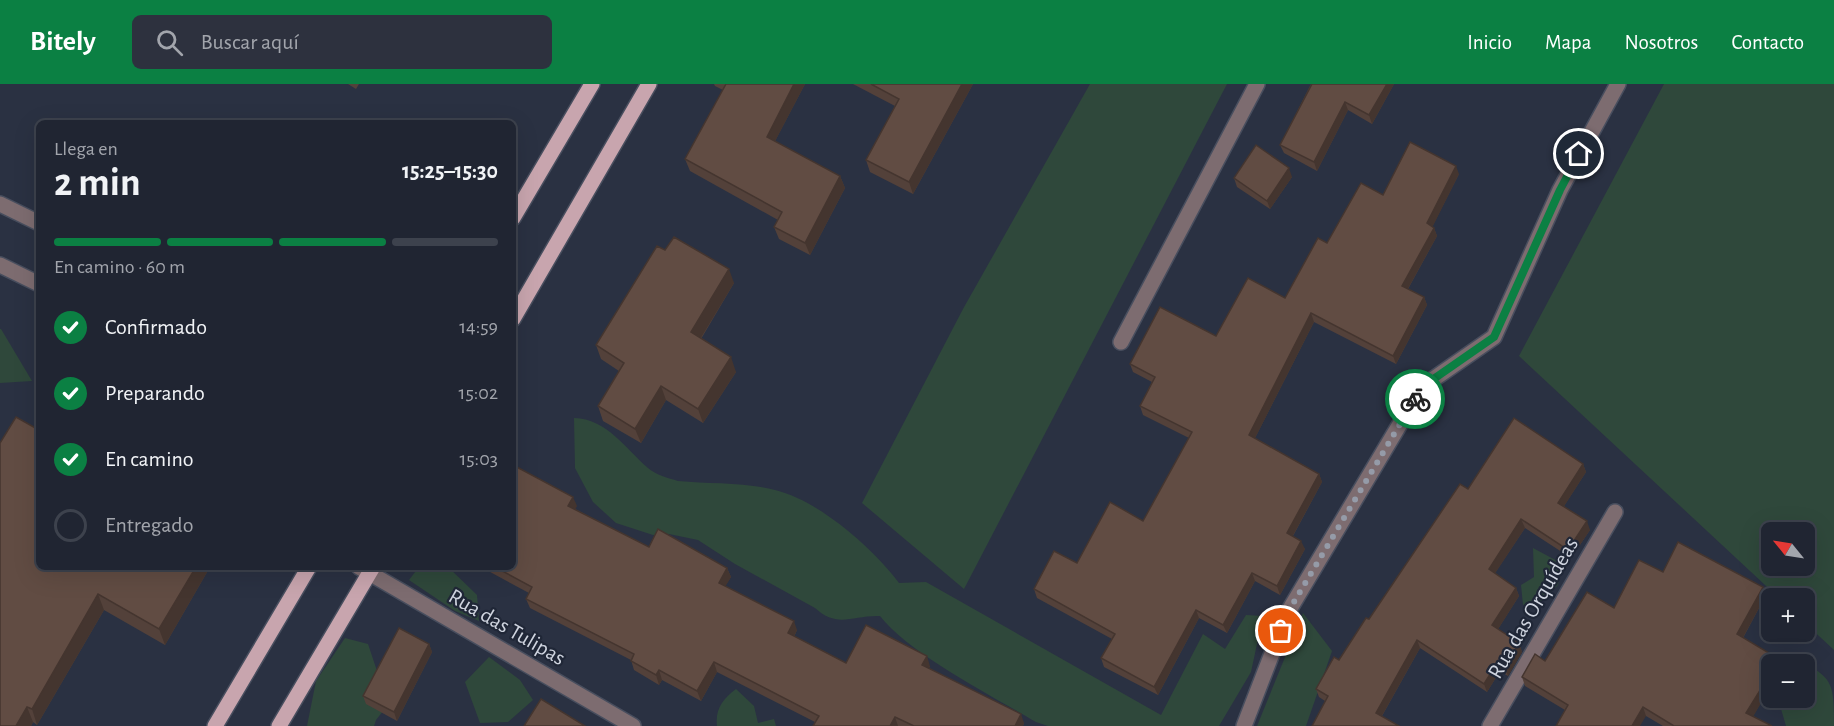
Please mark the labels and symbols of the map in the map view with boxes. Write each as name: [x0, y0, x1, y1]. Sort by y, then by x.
pin: [1553, 128, 1604, 179]
courier: [1385, 369, 1445, 429]
north arrow: [1761, 522, 1815, 576]
street label: Rua das Orquídeas: [1484, 534, 1582, 682]
street label: Rua das Tulipas: [445, 585, 569, 669]
pin: [1255, 605, 1306, 656]

